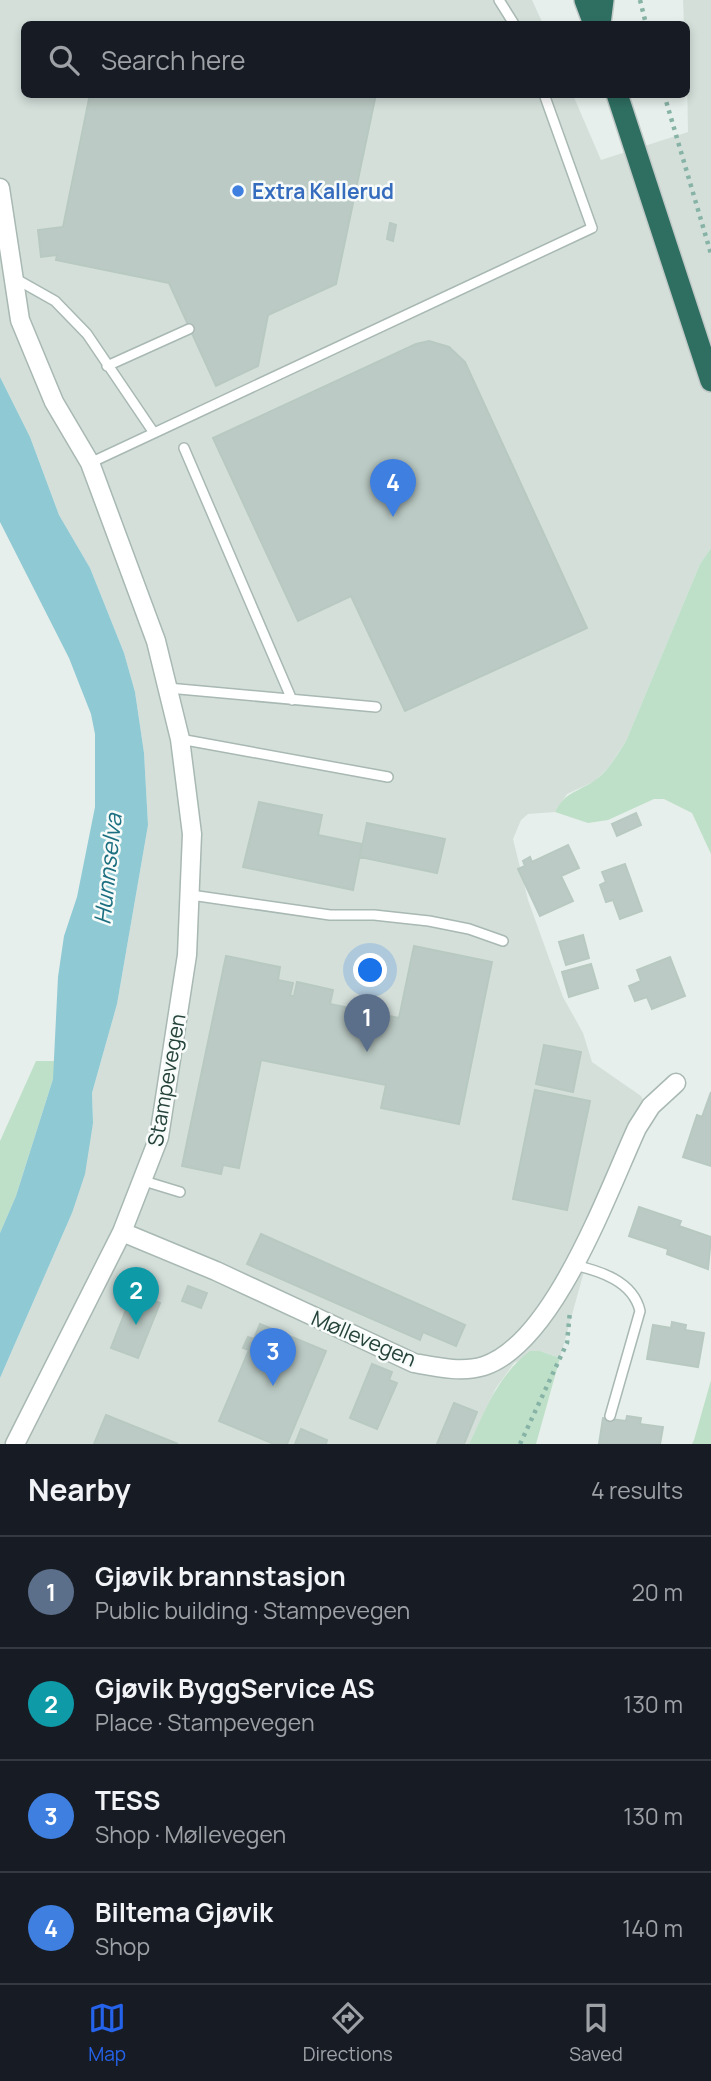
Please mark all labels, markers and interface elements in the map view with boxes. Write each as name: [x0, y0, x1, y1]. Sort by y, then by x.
search box: [21, 21, 690, 98]
icon: search: [45, 41, 83, 79]
text: Search here: [101, 42, 246, 78]
place label: Extra Kallerud: [252, 177, 394, 205]
marker: Extra Kallerud: [230, 183, 246, 199]
pin: 4: [370, 459, 416, 517]
water label: Hunnselva: [85, 811, 129, 926]
your location: [353, 953, 387, 987]
pin: 1: [344, 994, 390, 1052]
street label: Stampevegen: [141, 1011, 191, 1149]
pin: 2: [113, 1267, 159, 1325]
street label: Møllevegen: [307, 1303, 421, 1373]
pin: 3: [250, 1328, 296, 1386]
text: Nearby: [28, 1469, 131, 1510]
text: 4 results: [591, 1474, 683, 1506]
text: Gjøvik brannstasjon: [95, 1558, 346, 1594]
text: 1: [46, 1576, 56, 1608]
text: 20 m: [632, 1576, 683, 1608]
text: Public building · Stampevegen: [95, 1594, 410, 1626]
text: Gjøvik ByggService AS: [95, 1670, 375, 1706]
text: 2: [44, 1688, 58, 1720]
text: 130 m: [623, 1688, 683, 1720]
text: Place · Stampevegen: [95, 1706, 315, 1738]
text: TESS: [95, 1782, 160, 1818]
text: 3: [44, 1800, 58, 1832]
text: 130 m: [623, 1800, 683, 1832]
text: Shop · Møllevegen: [95, 1818, 286, 1850]
text: Biltema Gjøvik: [95, 1894, 273, 1930]
text: 4: [44, 1912, 58, 1944]
text: 140 m: [622, 1912, 683, 1944]
text: Shop: [95, 1930, 150, 1962]
tab: Map: [88, 1999, 126, 2067]
tab: Directions: [303, 1999, 393, 2067]
tab: Saved: [569, 1999, 623, 2067]

